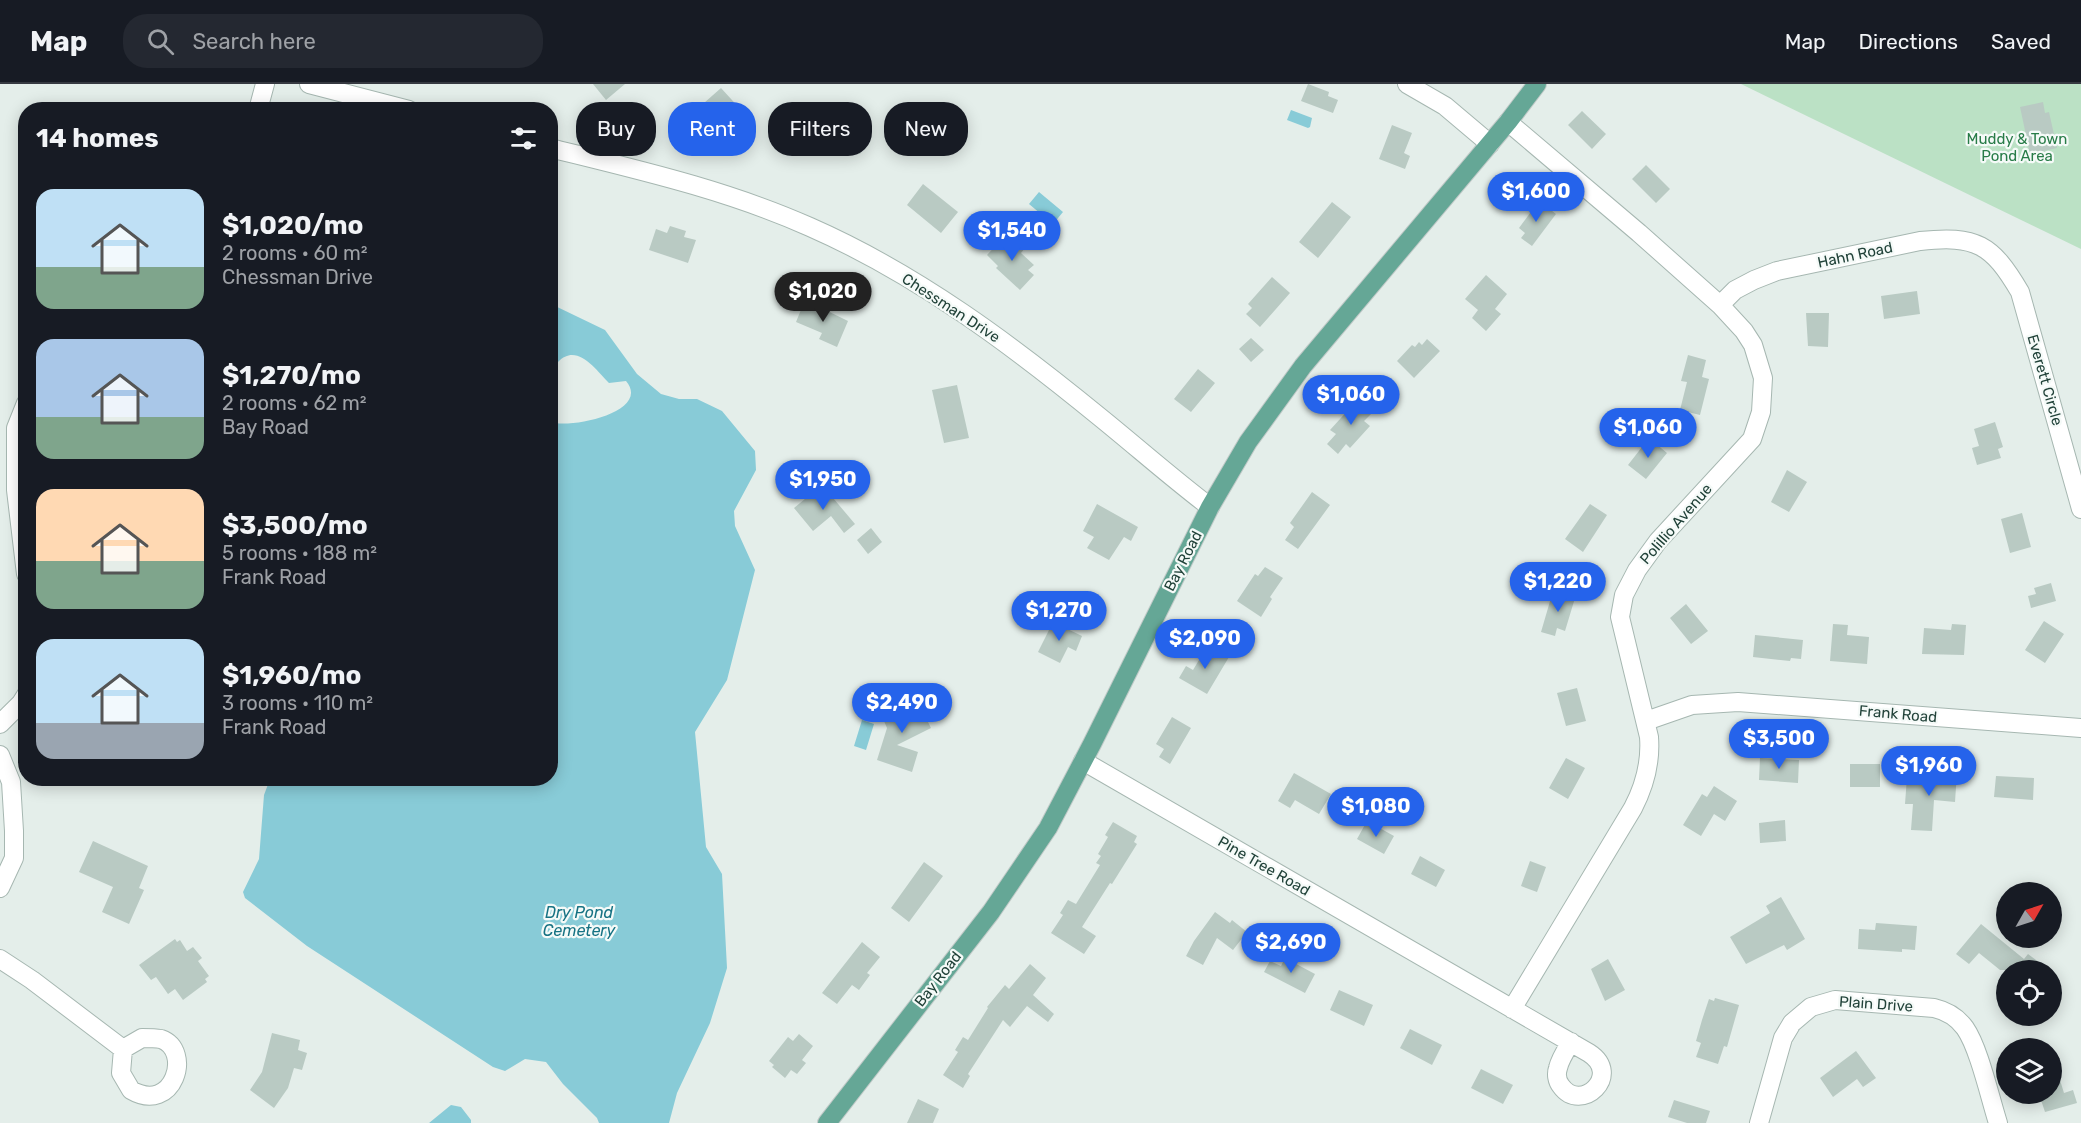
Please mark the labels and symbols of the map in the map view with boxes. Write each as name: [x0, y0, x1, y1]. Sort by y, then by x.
park label: Muddy & Town Pond Area: [1967, 130, 2067, 165]
pin: $1,600: [1487, 172, 1585, 223]
pin: $1,540: [963, 211, 1061, 262]
street label: Hahn Road: [1816, 238, 1894, 272]
street label: Chessman Drive: [899, 270, 1003, 346]
pin: $1,020: [774, 272, 872, 323]
street label: Everett Circle: [2023, 332, 2067, 428]
pin: $1,060: [1302, 375, 1400, 426]
pin: $1,060: [1599, 408, 1697, 459]
pin: $1,950: [774, 460, 872, 511]
street label: Polillio Avenue: [1636, 480, 1716, 568]
street label: Bay Road: [1160, 528, 1206, 594]
pin: $1,220: [1509, 562, 1607, 613]
pin: $1,270: [1010, 591, 1108, 642]
pin: $2,090: [1156, 619, 1254, 670]
pin: $2,490: [853, 683, 951, 734]
street label: Frank Road: [1858, 702, 1938, 726]
pin: $3,500: [1730, 719, 1828, 770]
pin: $1,960: [1880, 746, 1978, 797]
pin: $1,080: [1327, 787, 1425, 838]
street label: Pine Tree Road: [1215, 832, 1313, 900]
north arrow: [1996, 882, 2062, 948]
water label: Dry Pond Cemetery: [543, 903, 616, 940]
pin: $2,690: [1242, 923, 1340, 974]
street label: Bay Road: [911, 948, 965, 1010]
street label: Plain Drive: [1838, 992, 1914, 1016]

